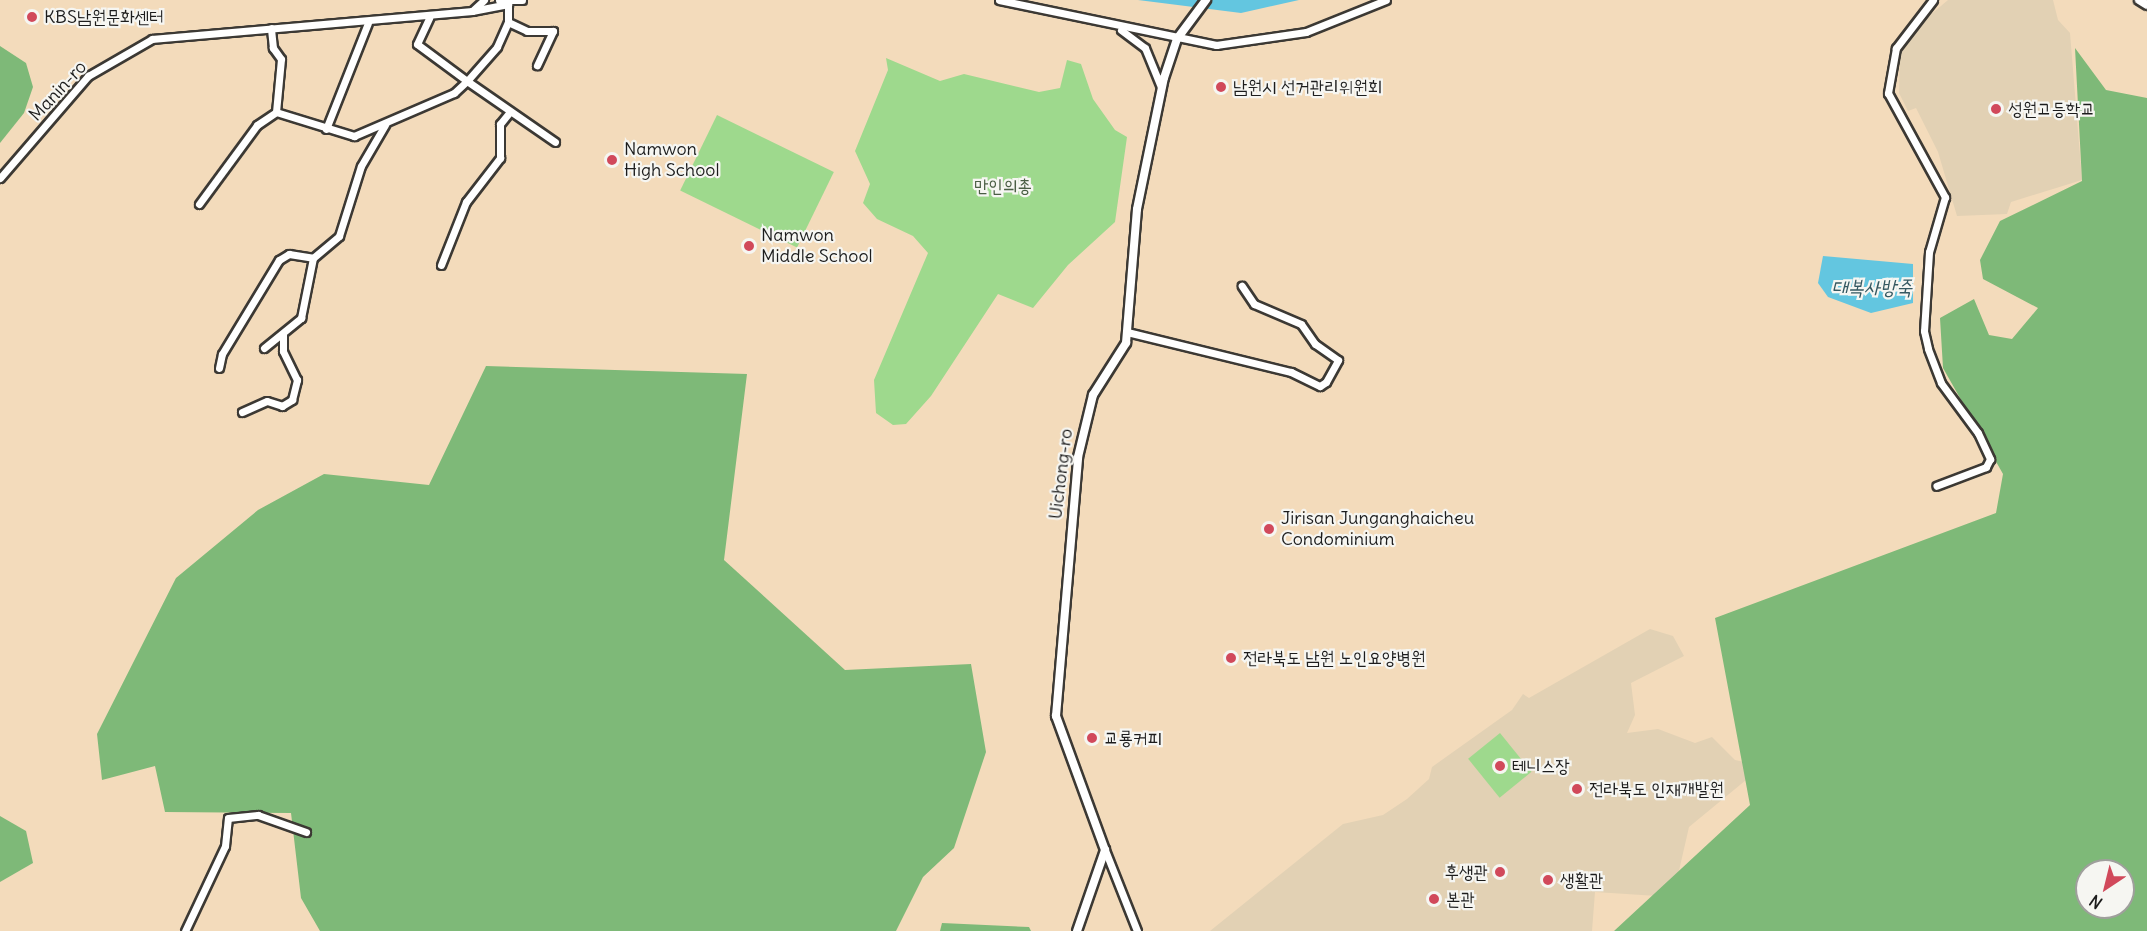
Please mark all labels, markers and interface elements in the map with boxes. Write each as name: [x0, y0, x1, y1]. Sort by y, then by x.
place label: KBS남원문화센터: [44, 6, 164, 28]
marker: KBS남원문화센터: [25, 10, 39, 24]
street label: Manin-ro: [25, 56, 91, 126]
place label: 남원시 선거관리위원회: [1233, 76, 1382, 98]
marker: 남원시 선거관리위원회: [1214, 80, 1228, 94]
place label: 성원고등학교: [2008, 98, 2095, 120]
marker: 성원고등학교: [1989, 102, 2003, 116]
place label: Namwon High School: [624, 139, 719, 182]
marker: Namwon High School: [605, 153, 619, 167]
park label: 만인의총: [974, 175, 1032, 197]
place label: Namwon Middle School: [761, 225, 873, 268]
marker: Namwon Middle School: [742, 239, 756, 253]
water label: 대복사방죽: [1832, 274, 1912, 298]
street label: Uichong-ro: [1045, 428, 1077, 520]
place label: Jirisan Junganghaicheu Condominium: [1281, 508, 1474, 550]
marker: Jirisan Junganghaicheu Condominium: [1262, 522, 1276, 536]
place label: 전라북도 남원 노인요양병원: [1243, 647, 1425, 669]
marker: 전라북도 남원 노인요양병원: [1224, 651, 1238, 665]
place label: 교룡커피: [1104, 727, 1162, 749]
marker: 교룡커피: [1085, 731, 1099, 745]
place label: 테니스장: [1512, 755, 1570, 777]
marker: 테니스장: [1493, 759, 1507, 773]
place label: 전라북도 인재개발원: [1589, 778, 1724, 800]
marker: 전라북도 인재개발원: [1570, 782, 1584, 796]
north arrow: [2075, 859, 2135, 919]
place label: 후생관: [1445, 861, 1488, 883]
marker: 후생관: [1493, 865, 1507, 879]
place label: 생활관: [1560, 869, 1603, 891]
marker: 생활관: [1541, 873, 1555, 887]
place label: 본관: [1446, 888, 1475, 910]
text: N: [2086, 891, 2106, 913]
marker: 본관: [1427, 892, 1441, 906]

